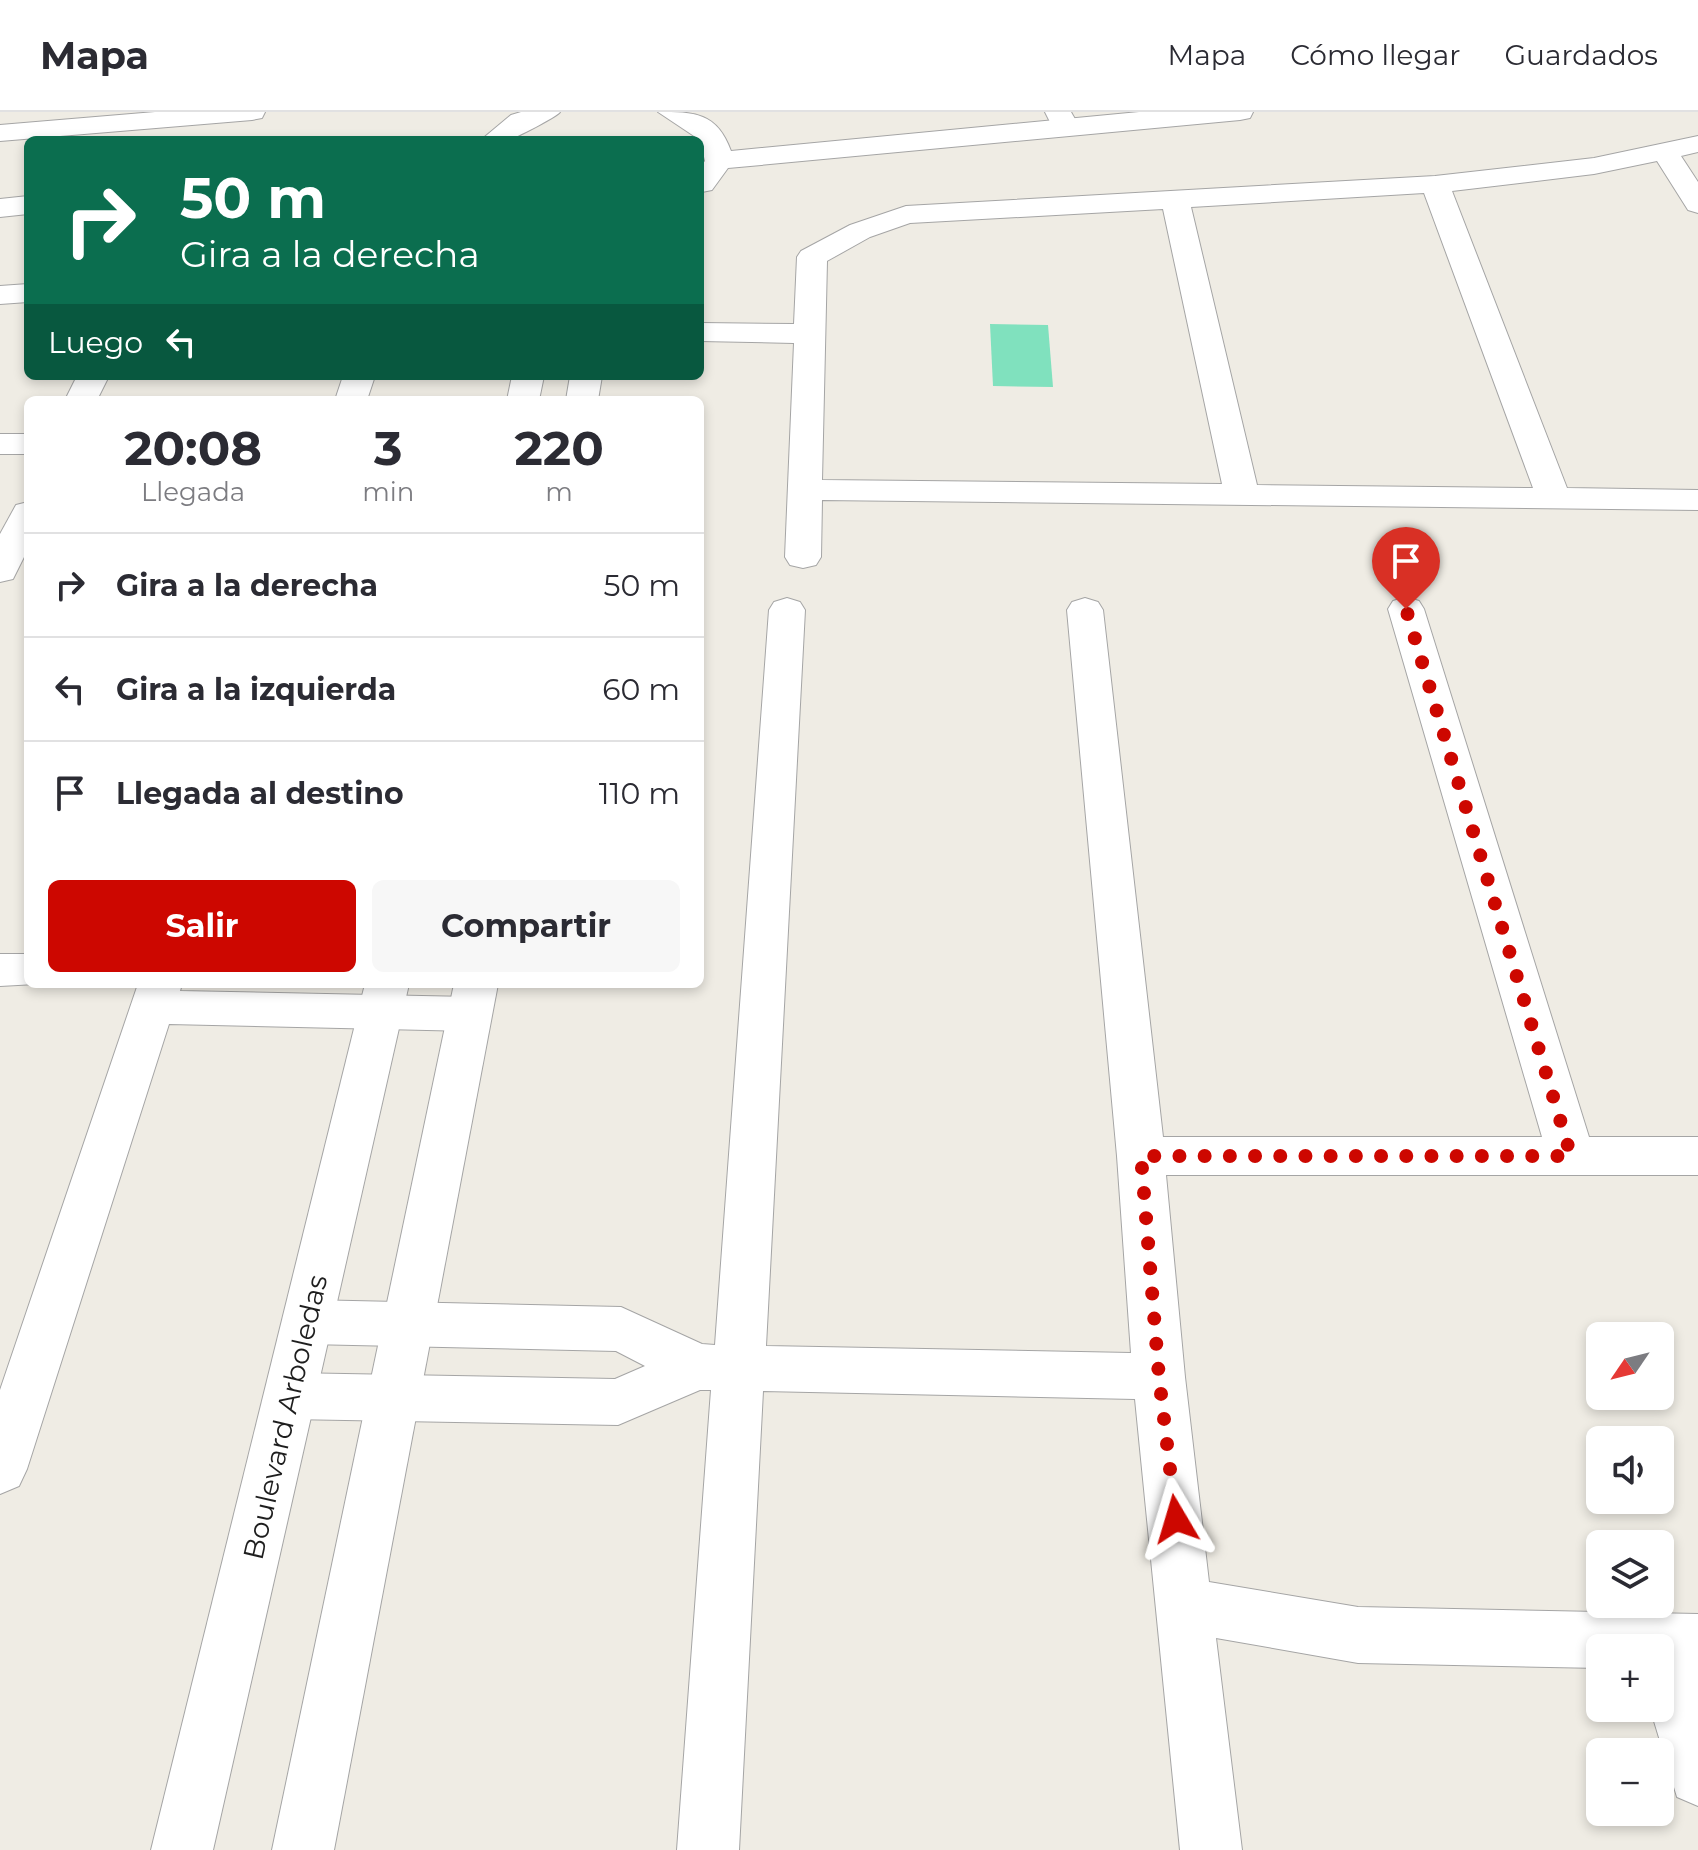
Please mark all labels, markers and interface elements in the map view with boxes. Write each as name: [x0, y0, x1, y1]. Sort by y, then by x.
text: Mapa: [40, 32, 149, 79]
text: Mapa: [1167, 38, 1246, 72]
text: Cómo llegar: [1290, 38, 1460, 72]
text: Guardados: [1504, 38, 1658, 72]
text: 50 m: [180, 164, 326, 232]
icon: right: [48, 168, 152, 272]
text: Gira a la derecha: [180, 232, 480, 276]
icon: left: [159, 320, 203, 364]
text: Luego: [48, 324, 143, 361]
text: 20:08: [124, 419, 262, 477]
text: 3: [374, 419, 402, 477]
text: 220: [515, 419, 604, 477]
text: Llegada: [141, 476, 245, 508]
text: min: [362, 476, 414, 508]
text: m: [545, 476, 573, 508]
pin: [1372, 527, 1440, 609]
icon: arrive: [1384, 539, 1428, 583]
icon: right: [48, 563, 92, 607]
text: Gira a la derecha: [116, 567, 378, 604]
text: 50 m: [603, 567, 680, 604]
icon: left: [48, 667, 92, 711]
text: Gira a la izquierda: [116, 671, 396, 708]
text: 60 m: [602, 671, 680, 708]
icon: arrive: [48, 771, 92, 815]
text: Llegada al destino: [116, 775, 404, 812]
text: 110 m: [599, 775, 680, 812]
button: Salir: [48, 880, 356, 972]
button: Compartir: [372, 880, 680, 972]
street label: Boulevard Arboledas: [236, 1271, 334, 1563]
north arrow: [1586, 1322, 1674, 1410]
map controls: [1586, 1322, 1674, 1826]
button: sound: [1586, 1426, 1674, 1514]
position arrow: [1134, 1477, 1218, 1561]
button: layers: [1586, 1530, 1674, 1618]
button: +: [1586, 1634, 1674, 1722]
button: −: [1586, 1738, 1674, 1826]

